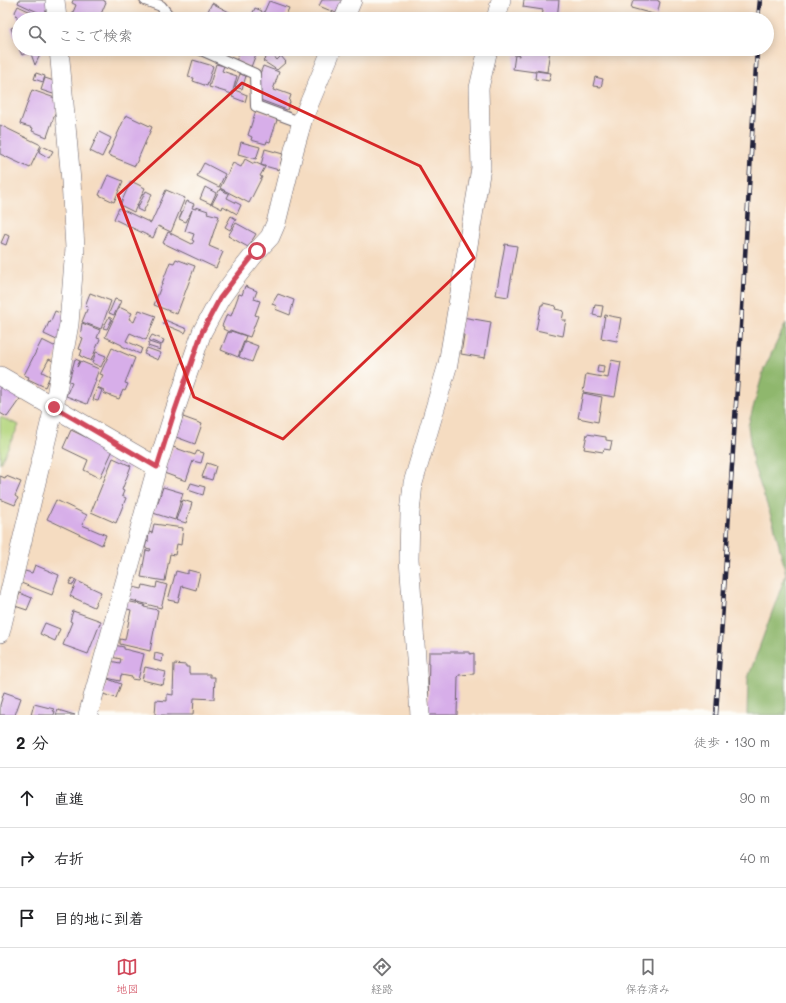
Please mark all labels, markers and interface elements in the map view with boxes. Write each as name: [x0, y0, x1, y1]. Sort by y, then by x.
search box: [12, 12, 774, 56]
icon: search: [26, 23, 48, 45]
text: ここで検索: [58, 25, 133, 45]
route start: [248, 242, 266, 260]
route end: [45, 398, 63, 416]
text: 2 分: [16, 731, 49, 753]
text: 徒歩 · 130 m: [694, 733, 770, 750]
icon: ahead: [16, 787, 38, 809]
text: 直進: [54, 788, 84, 808]
text: 90 m: [740, 789, 770, 806]
icon: right: [16, 847, 38, 869]
text: 右折: [54, 848, 84, 868]
text: 40 m: [740, 849, 770, 866]
icon: arrive: [16, 907, 38, 929]
text: 目的地に到着: [54, 908, 144, 928]
tab: 地図: [116, 956, 138, 996]
tab: 経路: [371, 956, 393, 996]
tab: 保存済み: [626, 956, 670, 996]

